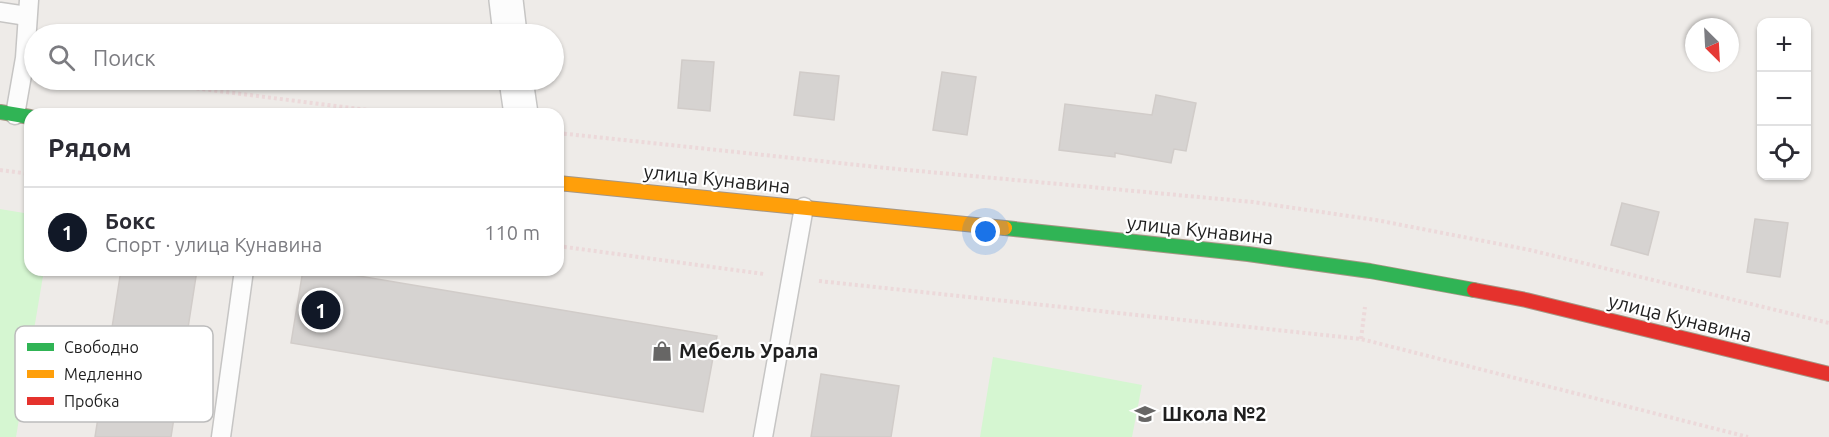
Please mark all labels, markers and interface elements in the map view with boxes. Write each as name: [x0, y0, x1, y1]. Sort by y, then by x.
north arrow: [1685, 18, 1739, 72]
map controls: [1757, 18, 1811, 180]
button: +: [1757, 18, 1811, 72]
search box: [24, 24, 564, 90]
icon: search: [45, 41, 78, 74]
text: Поиск: [93, 45, 156, 70]
button: −: [1757, 72, 1811, 126]
button: locate: [1757, 126, 1811, 180]
text: Рядом: [48, 133, 132, 162]
street label: улица Кунавина: [643, 159, 791, 198]
text: Бокс: [105, 208, 155, 233]
street label: улица Кунавина: [1126, 210, 1274, 249]
your location: [971, 217, 1000, 246]
text: 1: [62, 221, 73, 244]
text: 110 m: [484, 221, 540, 244]
text: Спорт · улица Кунавина: [105, 233, 322, 256]
pin: 1: [302, 288, 340, 332]
street label: улица Кунавина: [1606, 289, 1754, 346]
legend: [15, 326, 213, 422]
text: Свободно: [64, 338, 139, 356]
shop icon: Мебель Урала: [650, 339, 674, 363]
place label: Мебель Урала: [679, 339, 818, 362]
text: Медленно: [64, 365, 143, 383]
text: Пробка: [64, 392, 120, 410]
school or university icon: Школа №2: [1133, 402, 1157, 426]
place label: Школа №2: [1162, 402, 1266, 425]

